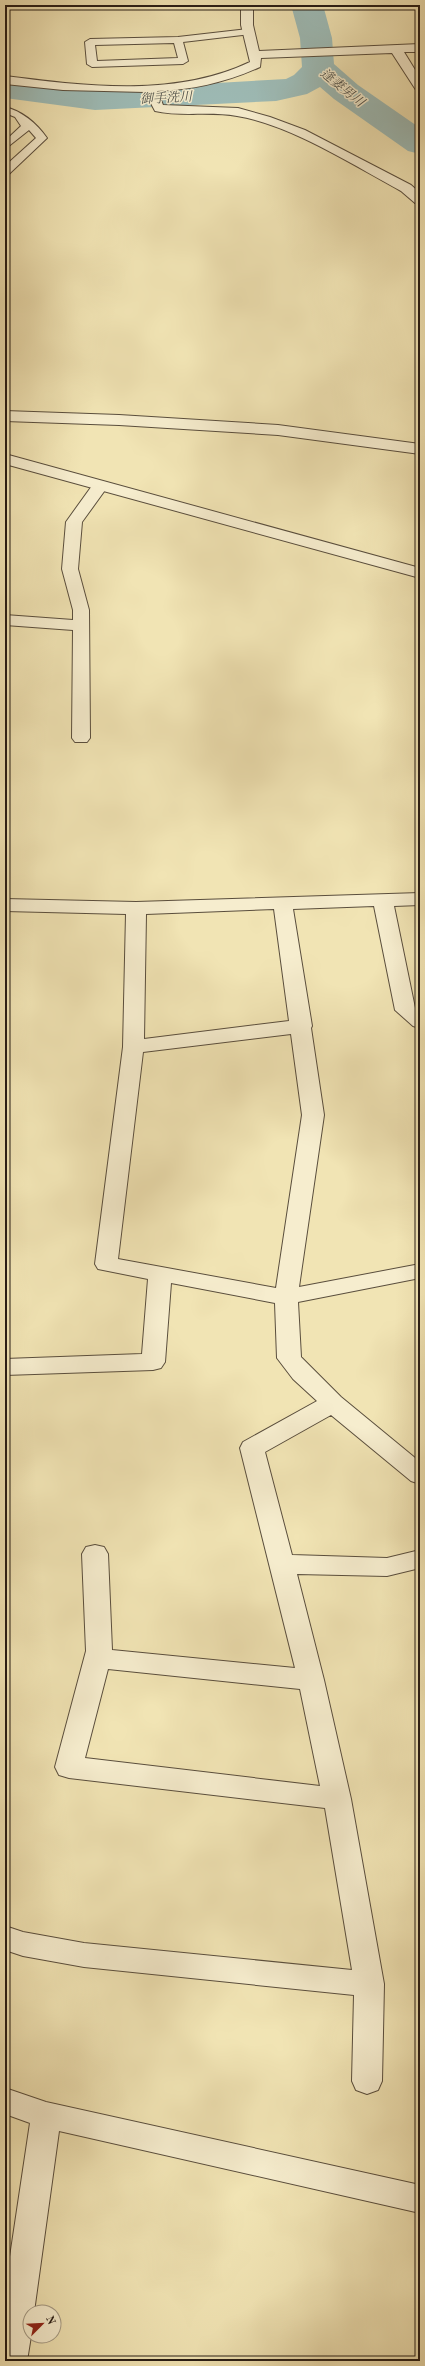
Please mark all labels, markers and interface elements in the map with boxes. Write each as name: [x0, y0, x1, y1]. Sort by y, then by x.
water label: 逢妻男川: [318, 66, 369, 111]
water label: 御手洗川: [140, 90, 194, 106]
north arrow: [22, 2304, 62, 2344]
text: N: [43, 2314, 57, 2327]

